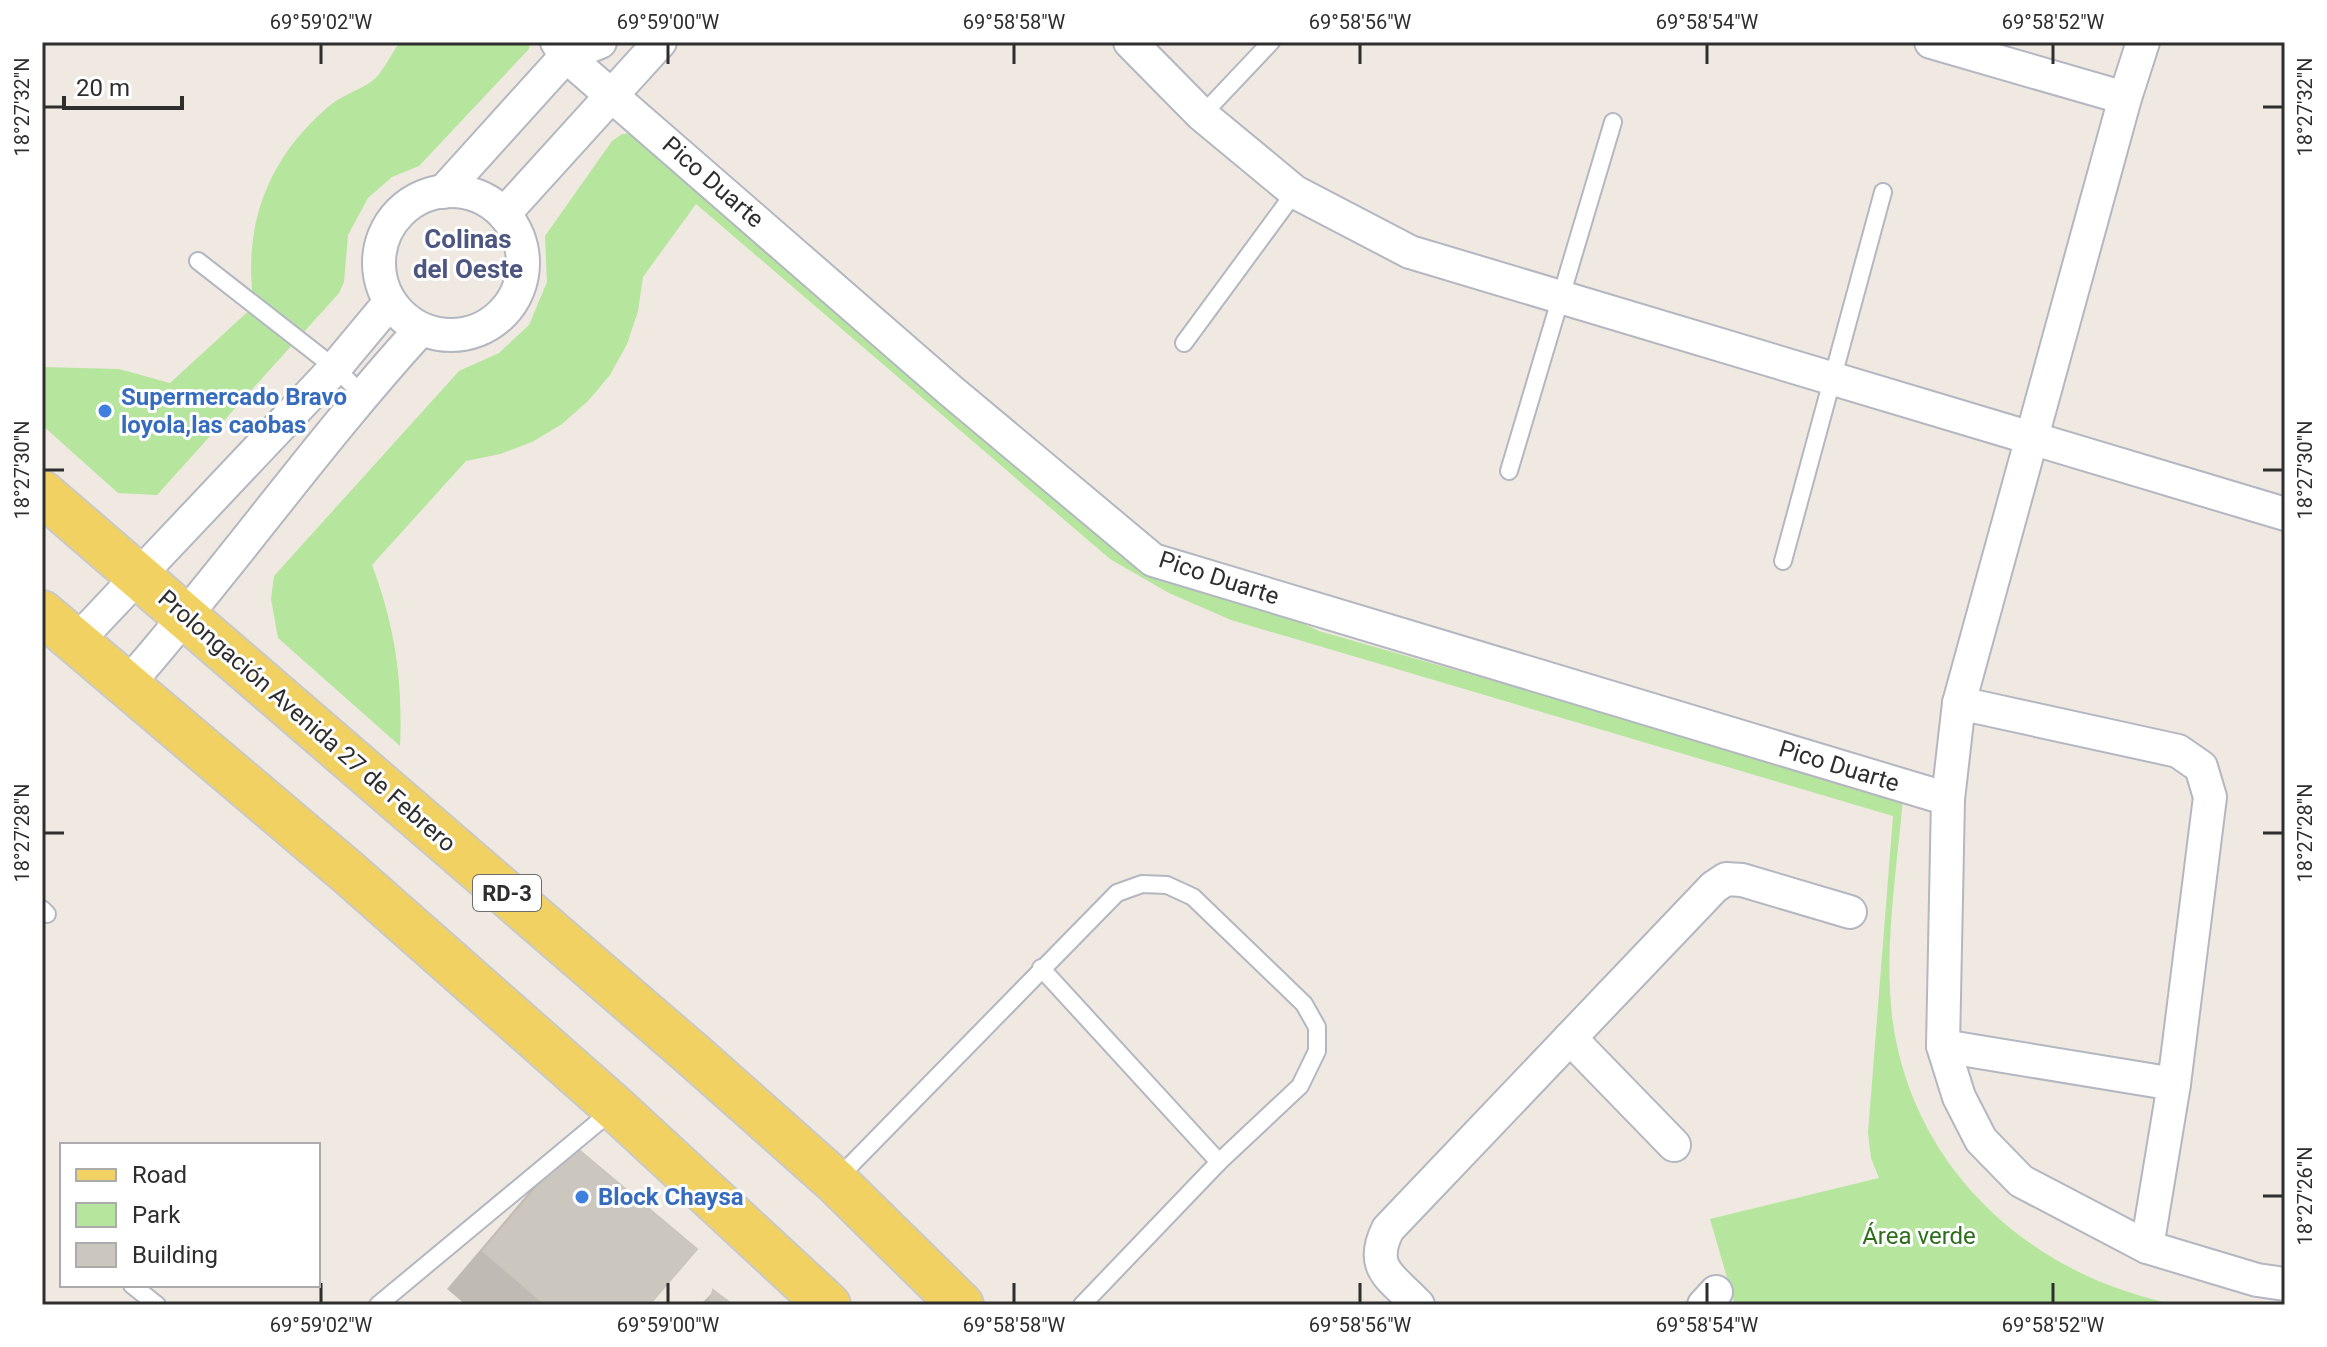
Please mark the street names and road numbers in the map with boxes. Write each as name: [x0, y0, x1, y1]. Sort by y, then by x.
street label: Pico Duarte: [657, 131, 769, 233]
street label: Pico Duarte: [1155, 545, 1283, 611]
street label: Prolongación Avenida 27 de Febrero: [153, 584, 461, 858]
street label: Pico Duarte: [1775, 734, 1903, 798]
road number: RD-3: [473, 875, 541, 911]

